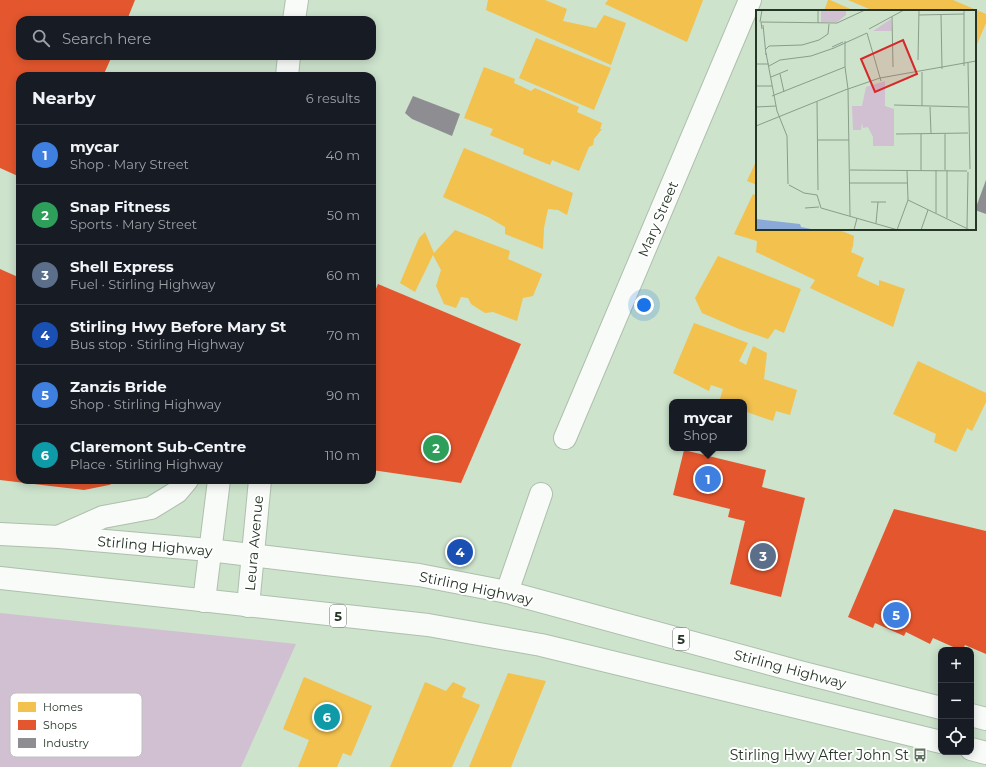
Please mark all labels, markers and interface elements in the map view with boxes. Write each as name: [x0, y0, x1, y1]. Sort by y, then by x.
inset map: [756, 10, 976, 230]
search box: [16, 16, 376, 60]
icon: search: [30, 27, 52, 49]
text: Search here: [62, 29, 151, 48]
text: Nearby: [32, 88, 96, 108]
text: 6 results: [306, 90, 360, 106]
text: mycar: [70, 137, 119, 156]
text: 1: [42, 147, 48, 163]
text: 40 m: [326, 147, 360, 163]
text: Shop · Mary Street: [70, 156, 189, 172]
street label: Mary Street: [634, 178, 682, 260]
text: Snap Fitness: [70, 197, 170, 216]
text: 2: [41, 207, 49, 223]
text: 50 m: [327, 207, 360, 223]
text: Sports · Mary Street: [70, 216, 197, 232]
text: Shell Express: [70, 257, 174, 276]
text: 3: [41, 267, 49, 283]
text: 60 m: [326, 267, 360, 283]
text: Fuel · Stirling Highway: [70, 276, 215, 292]
your location: [634, 295, 654, 315]
text: Stirling Hwy Before Mary St: [70, 317, 286, 336]
text: 4: [41, 327, 49, 343]
text: 70 m: [327, 327, 360, 343]
text: Bus stop · Stirling Highway: [70, 336, 244, 352]
text: Zanzis Bride: [70, 377, 167, 396]
text: 5: [41, 387, 49, 403]
text: 90 m: [326, 387, 360, 403]
text: Shop · Stirling Highway: [70, 396, 221, 412]
popup: [669, 399, 747, 451]
text: mycar: [684, 408, 732, 427]
text: Shop: [684, 427, 717, 443]
pin: 2: [423, 433, 449, 463]
text: Claremont Sub-Centre: [70, 437, 246, 456]
text: 6: [41, 447, 49, 463]
text: 110 m: [325, 447, 360, 463]
text: Place · Stirling Highway: [70, 456, 223, 472]
pin: 1: [695, 464, 721, 494]
street label: Leura Avenue: [241, 494, 267, 592]
street label: Stirling Highway: [97, 532, 214, 560]
pin: 4: [447, 537, 473, 567]
pin: 3: [750, 541, 776, 571]
street label: Stirling Highway: [418, 567, 535, 609]
pin: 5: [883, 600, 909, 630]
road number: 5: [330, 605, 346, 627]
road number: 5: [673, 628, 689, 650]
street label: Stirling Highway: [732, 645, 849, 693]
map controls: [938, 647, 974, 755]
button: +: [938, 647, 974, 683]
button: −: [938, 683, 974, 719]
legend: [10, 693, 142, 757]
text: Homes: [43, 700, 83, 714]
pin: 6: [314, 702, 340, 732]
text: Shops: [43, 718, 78, 732]
button: locate: [938, 719, 974, 755]
text: Industry: [43, 736, 89, 750]
place label: Stirling Hwy After John St: [730, 746, 909, 764]
bus stop icon: Stirling Hwy After John St: [912, 747, 928, 763]

